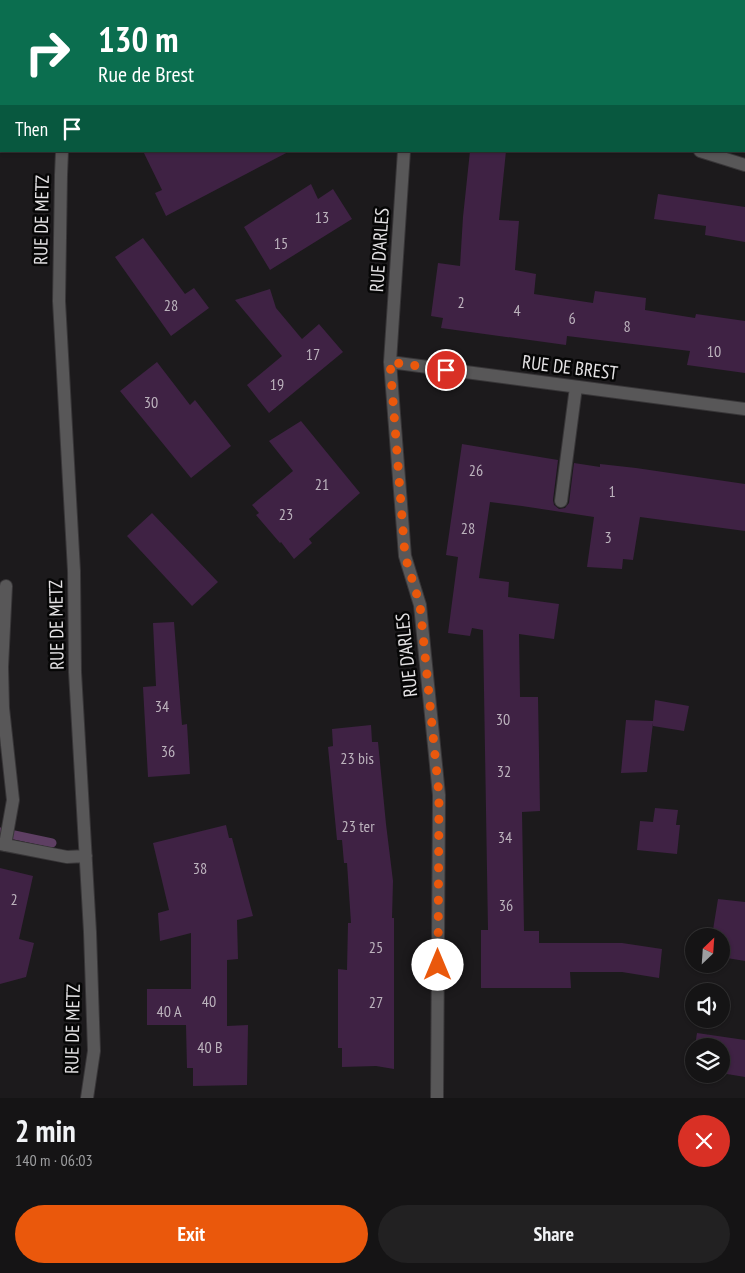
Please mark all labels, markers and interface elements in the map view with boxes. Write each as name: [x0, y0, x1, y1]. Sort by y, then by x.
text: 130 m: [98, 16, 179, 62]
icon: right: [15, 20, 80, 85]
text: Rue de Brest: [98, 60, 194, 88]
icon: arrive: [58, 115, 86, 143]
text: Then: [15, 117, 48, 141]
street label: RUE DE METZ: [28, 175, 54, 265]
house number: 13: [315, 207, 329, 227]
street label: RUE D'ARLES: [364, 207, 394, 293]
house number: 15: [274, 233, 288, 253]
house number: 2: [457, 292, 465, 312]
house number: 28: [164, 295, 178, 315]
house number: 4: [513, 300, 521, 320]
house number: 6: [568, 308, 576, 328]
house number: 8: [623, 316, 631, 336]
house number: 10: [707, 341, 721, 361]
house number: 17: [306, 344, 320, 364]
pin: [425, 349, 467, 391]
street label: RUE DE BREST: [521, 349, 620, 385]
icon: arrive: [432, 356, 460, 384]
house number: 19: [270, 374, 284, 394]
house number: 30: [144, 392, 158, 412]
house number: 26: [469, 460, 483, 480]
house number: 21: [315, 474, 329, 494]
house number: 1: [608, 481, 616, 501]
house number: 23: [279, 504, 293, 524]
house number: 28: [461, 518, 475, 538]
house number: 3: [604, 527, 612, 547]
street label: RUE DE METZ: [43, 580, 69, 670]
street label: RUE D'ARLES: [390, 612, 422, 698]
house number: 34: [155, 696, 169, 716]
house number: 30: [496, 709, 510, 729]
house number: 36: [161, 741, 175, 761]
house number: 23 bis: [340, 748, 374, 768]
house number: 32: [497, 761, 511, 781]
house number: 23 ter: [341, 816, 375, 836]
house number: 34: [498, 827, 512, 847]
house number: 38: [193, 858, 207, 878]
house number: 2: [10, 889, 18, 909]
house number: 36: [499, 895, 513, 915]
north arrow: [685, 928, 730, 972]
map controls: [685, 928, 730, 1083]
house number: 25: [369, 937, 383, 957]
position arrow: [411, 938, 463, 990]
button: sound: [685, 983, 730, 1028]
street label: RUE DE METZ: [59, 984, 85, 1074]
house number: 40: [202, 991, 216, 1011]
house number: 27: [369, 992, 383, 1012]
house number: 40 A: [157, 1001, 182, 1021]
house number: 40 B: [197, 1037, 223, 1057]
button: layers: [685, 1038, 730, 1083]
text: 2 min: [15, 1111, 76, 1150]
button: close: [678, 1115, 730, 1167]
text: 140 m · 06:03: [15, 1150, 93, 1170]
button: Exit: [15, 1205, 368, 1263]
button: Share: [378, 1205, 730, 1263]

